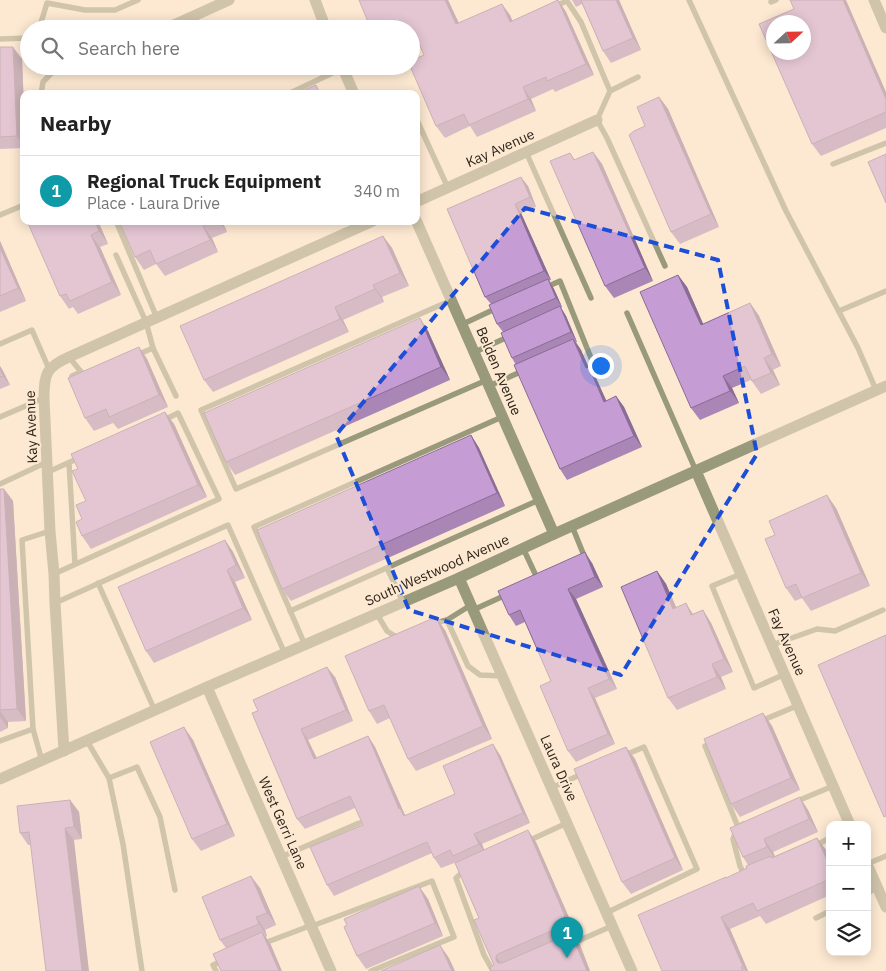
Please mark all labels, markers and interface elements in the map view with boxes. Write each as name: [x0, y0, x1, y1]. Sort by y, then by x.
north arrow: [766, 15, 811, 60]
search box: [20, 20, 420, 75]
icon: search: [38, 34, 66, 62]
text: Search here: [78, 36, 180, 60]
text: Nearby: [40, 109, 111, 137]
street label: Kay Avenue: [463, 125, 537, 171]
text: Regional Truck Equipment: [87, 169, 321, 193]
text: 1: [51, 181, 61, 201]
text: 340 m: [353, 181, 400, 201]
text: Place · Laura Drive: [87, 193, 220, 213]
street label: Belden Avenue: [472, 324, 526, 418]
your location: [588, 353, 614, 379]
street label: Kay Avenue: [21, 390, 41, 464]
street label: South Westwood Avenue: [362, 530, 512, 610]
street label: Fay Avenue: [764, 606, 810, 679]
street label: Laura Drive: [536, 732, 582, 804]
street label: West Gerri Lane: [255, 774, 312, 872]
map controls: [826, 821, 871, 956]
button: +: [826, 821, 871, 866]
button: −: [826, 866, 871, 911]
button: layers: [826, 911, 871, 956]
pin: 1: [551, 917, 583, 958]

